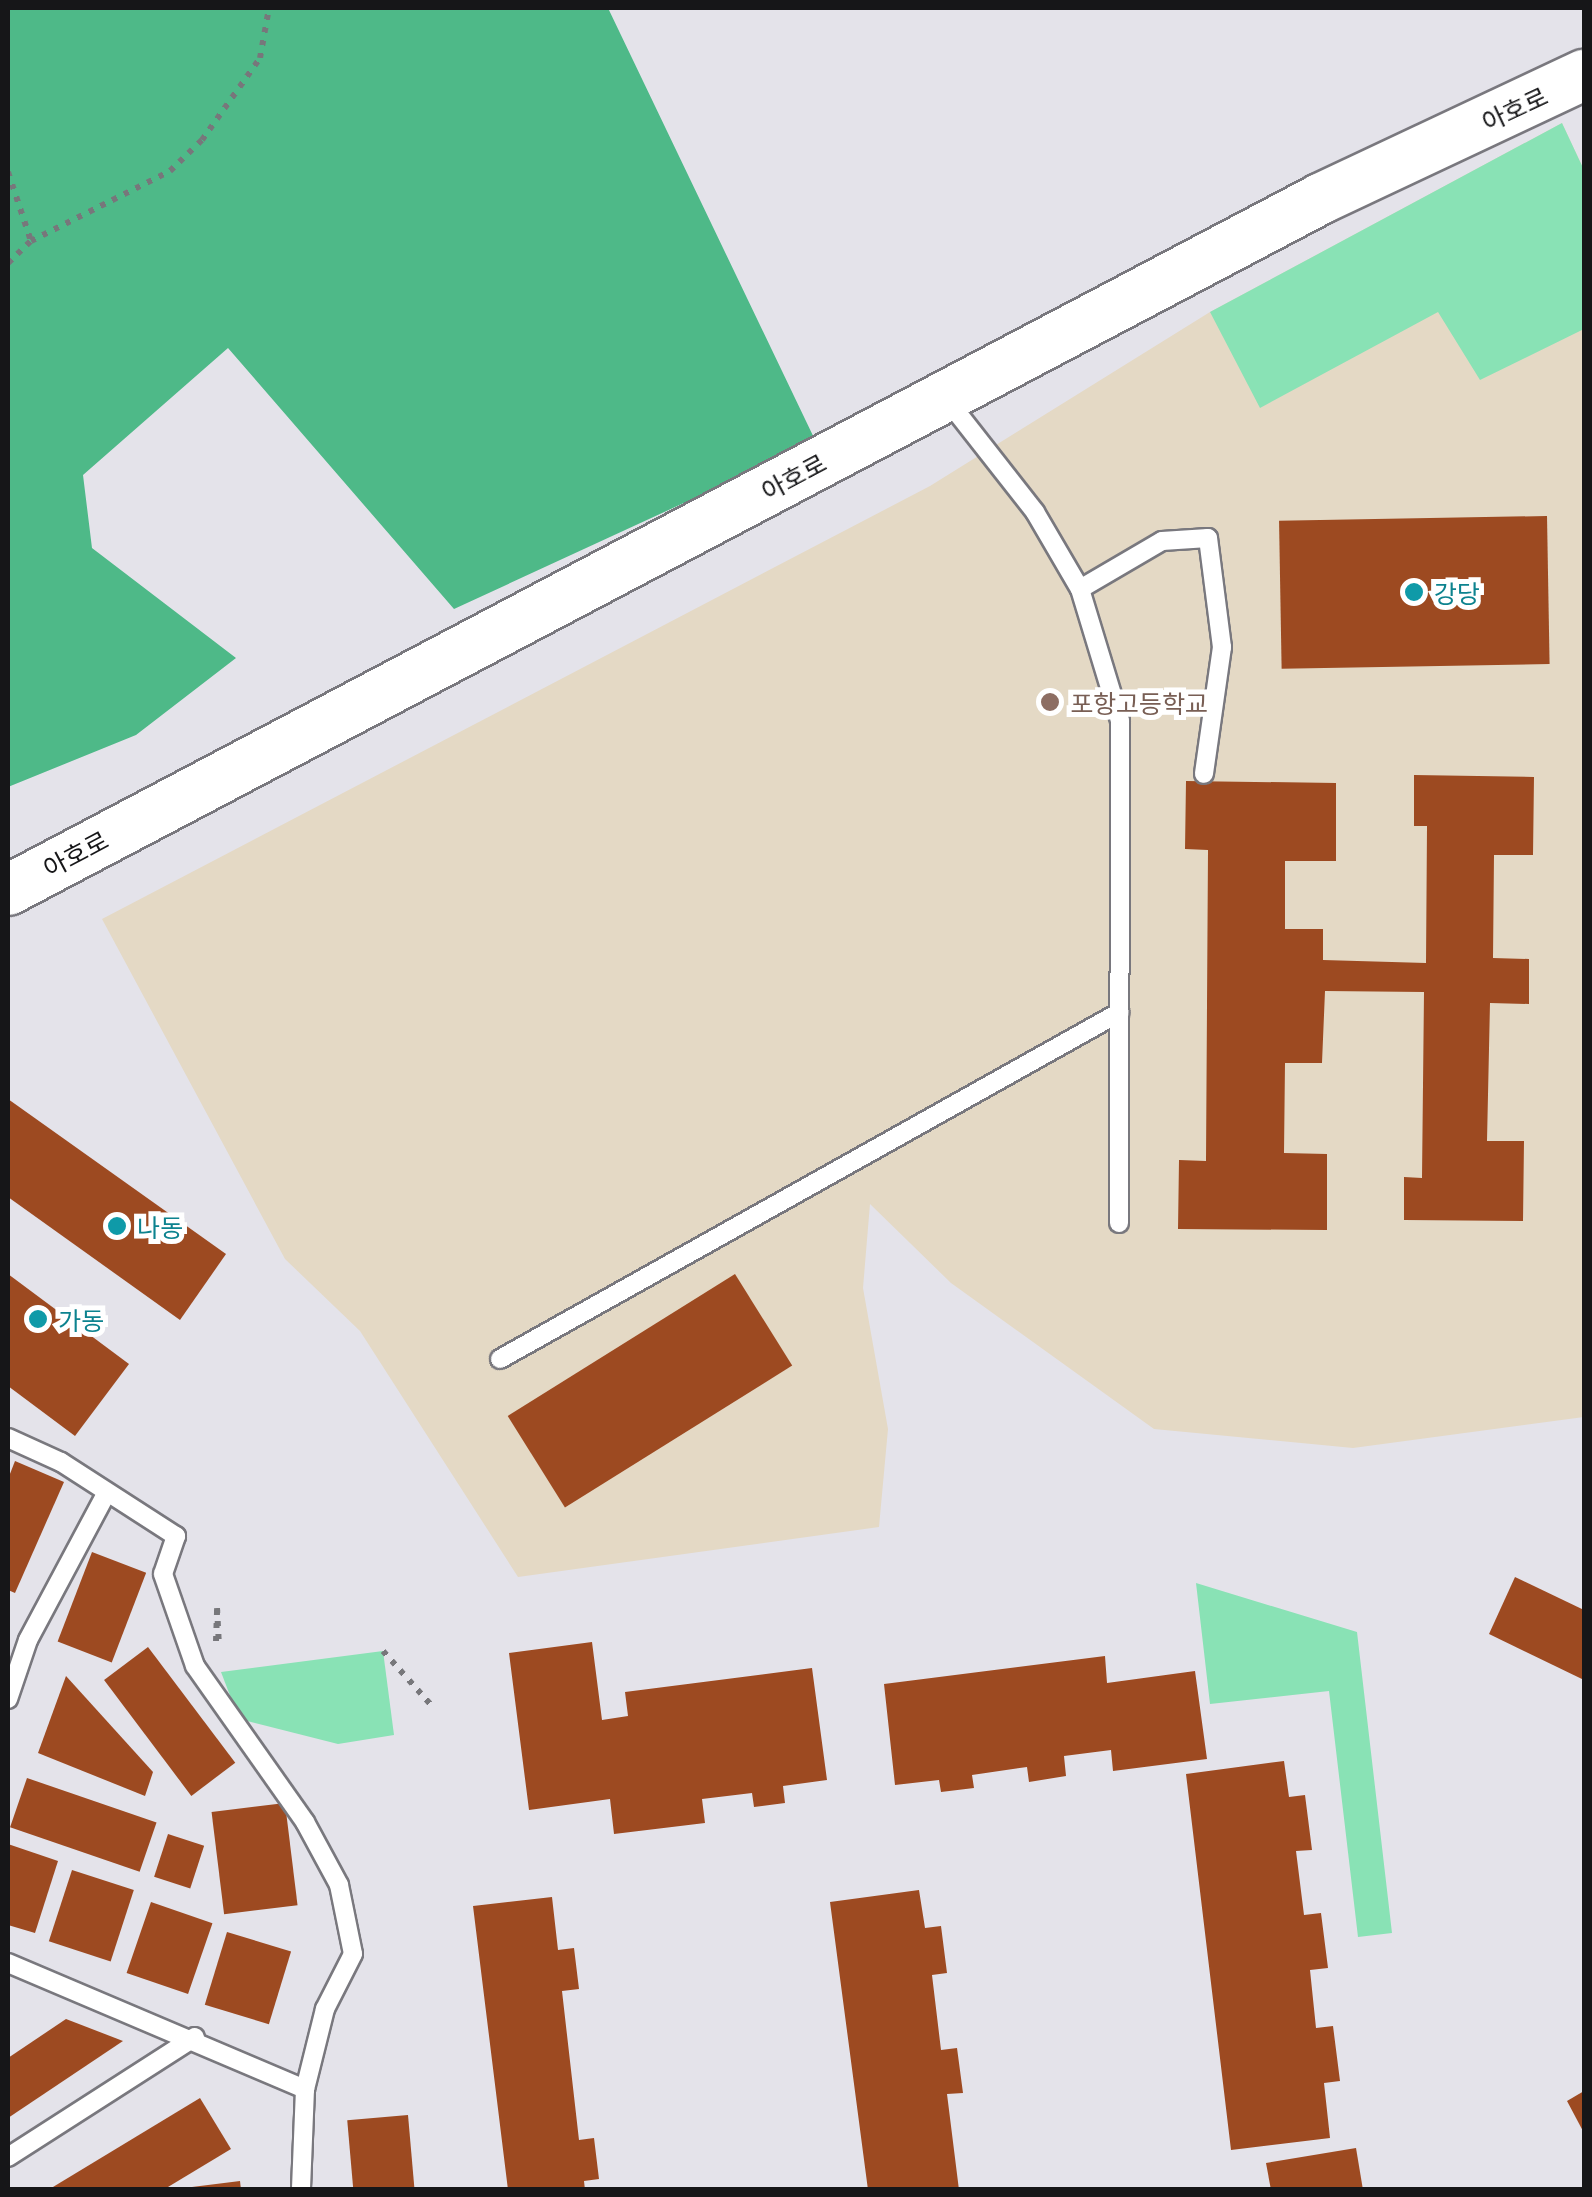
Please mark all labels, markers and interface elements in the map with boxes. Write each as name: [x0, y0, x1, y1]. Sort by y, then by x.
street label: 아호로: [1476, 80, 1552, 136]
street label: 아호로: [755, 447, 831, 505]
place label: 강당: [1434, 577, 1480, 607]
marker: 강당: [1403, 581, 1425, 603]
place label: 포항고등학교: [1070, 687, 1208, 717]
marker: 포항고등학교: [1039, 691, 1061, 713]
street label: 아호로: [37, 824, 113, 882]
place label: 나동: [137, 1211, 183, 1241]
marker: 나동: [106, 1215, 128, 1237]
place label: 가동: [58, 1304, 104, 1334]
marker: 가동: [27, 1308, 49, 1330]

